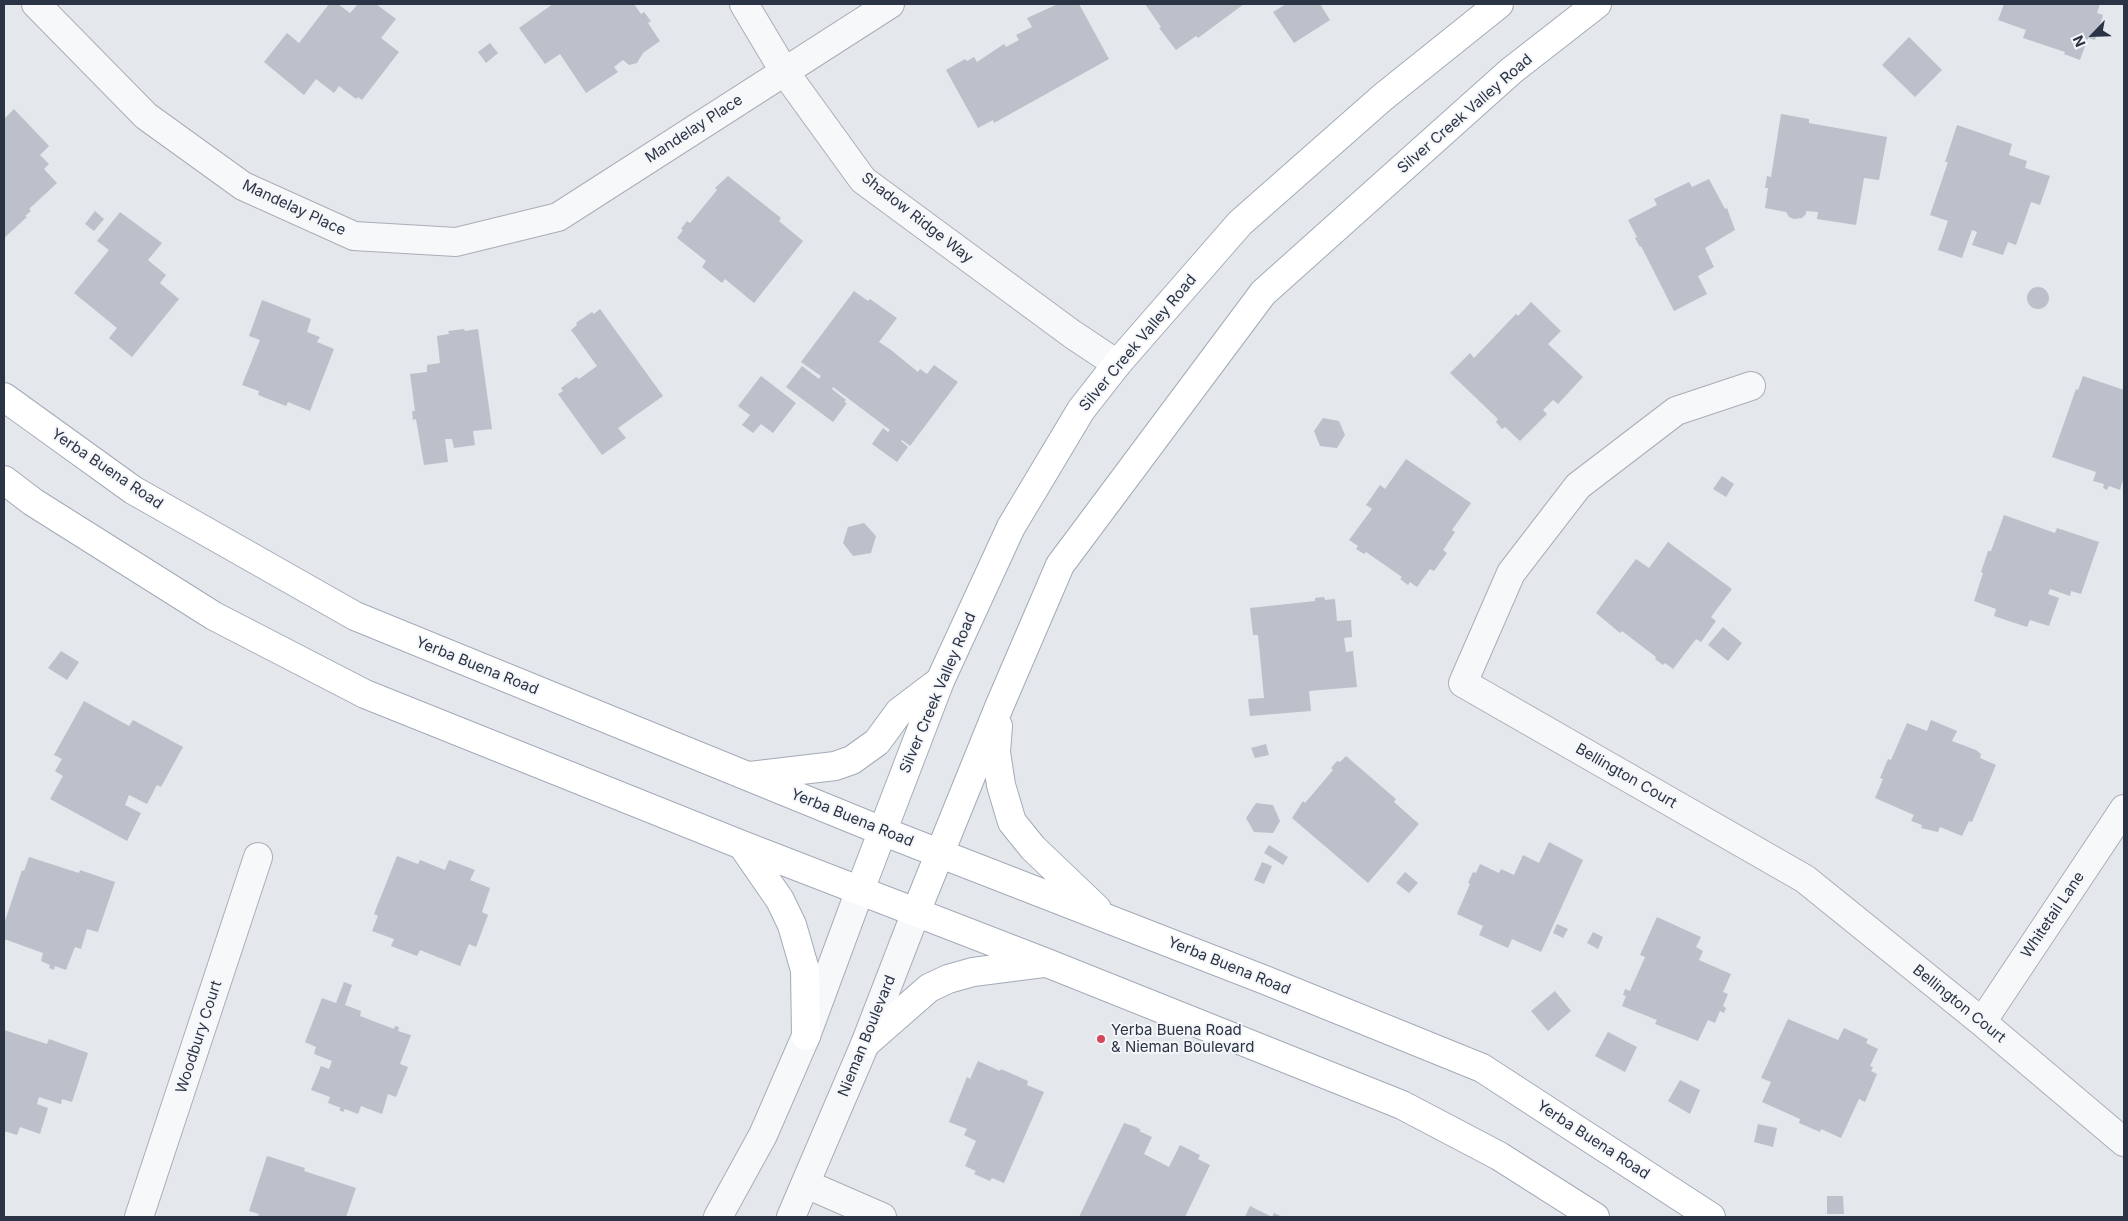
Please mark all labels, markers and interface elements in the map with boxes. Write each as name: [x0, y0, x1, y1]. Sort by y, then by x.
north arrow: [2068, 10, 2118, 60]
text: N: [2069, 33, 2089, 50]
street label: Silver Creek Valley Road: [1394, 51, 1536, 177]
street label: Mandelay Place: [642, 91, 746, 167]
street label: Shadow Ridge Way: [858, 169, 976, 267]
street label: Mandelay Place: [239, 176, 349, 240]
street label: Silver Creek Valley Road: [1076, 271, 1200, 415]
street label: Yerba Buena Road: [48, 425, 166, 513]
street label: Silver Creek Valley Road: [896, 610, 980, 776]
street label: Yerba Buena Road: [413, 633, 541, 699]
street label: Bellington Court: [1572, 740, 1680, 812]
street label: Yerba Buena Road: [788, 785, 916, 851]
street label: Whitetail Lane: [2018, 868, 2088, 962]
street label: Yerba Buena Road: [1165, 933, 1293, 999]
street label: Bellington Court: [1909, 961, 2009, 1047]
street label: Nieman Boulevard: [834, 973, 900, 1099]
street label: Woodbury Court: [172, 978, 226, 1096]
place label: Yerba Buena Road & Nieman Boulevard: [1111, 1021, 1254, 1056]
marker: Yerba Buena Road & Nieman Boulevard: [1095, 1033, 1107, 1045]
street label: Yerba Buena Road: [1533, 1097, 1653, 1183]

